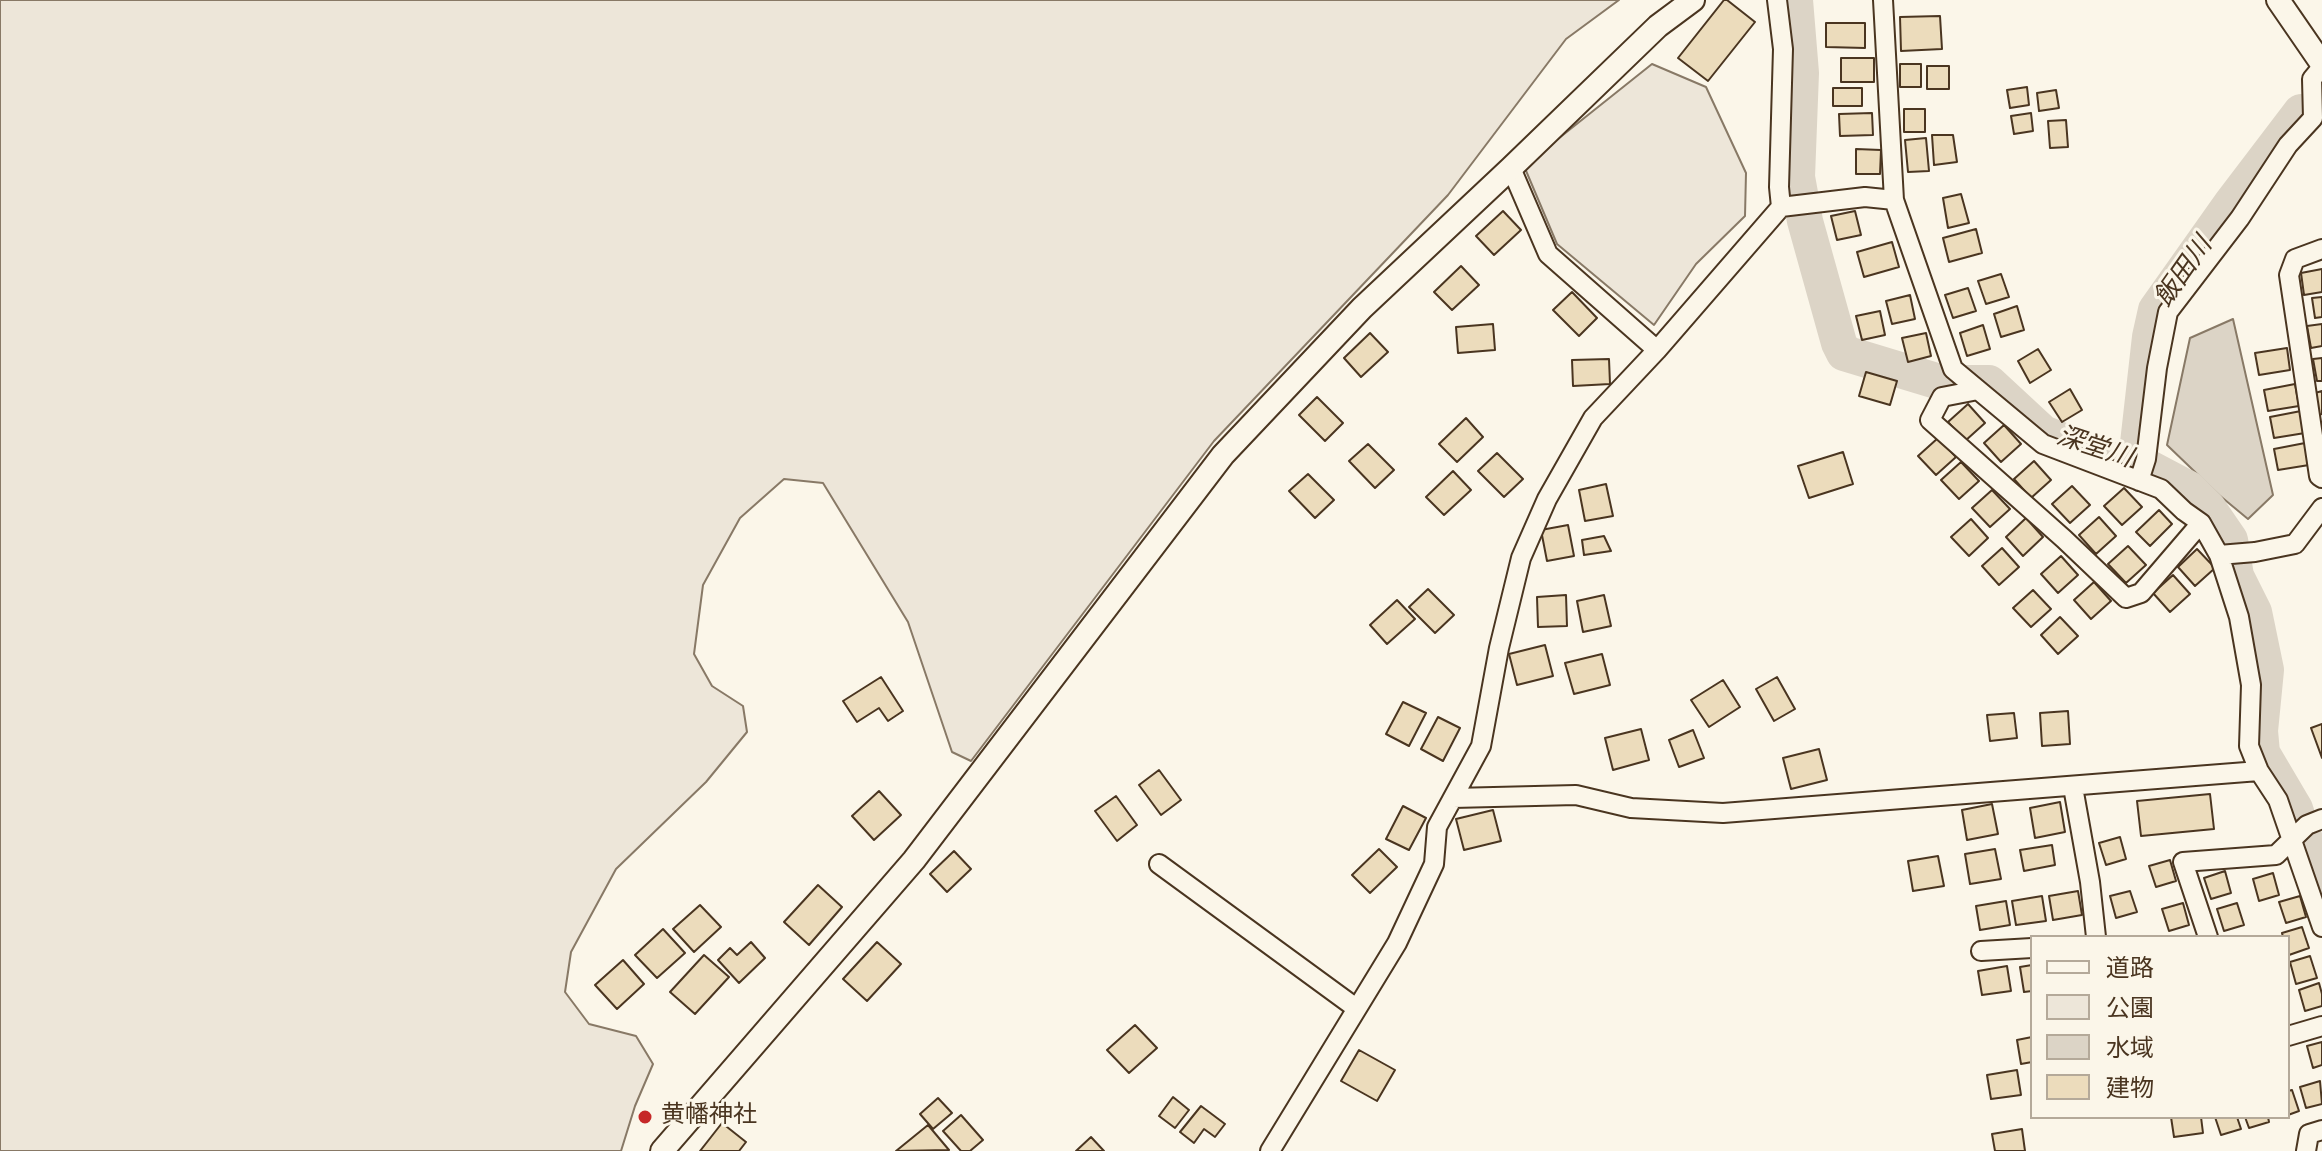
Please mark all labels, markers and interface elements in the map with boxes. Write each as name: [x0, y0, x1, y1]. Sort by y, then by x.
water label: 飯田川: [2150, 232, 2220, 314]
water label: 深堂川: [2052, 422, 2136, 476]
legend: [2030, 935, 2290, 1119]
text: 道路: [2106, 951, 2154, 986]
text: 公園: [2106, 991, 2154, 1026]
text: 水域: [2106, 1031, 2154, 1066]
text: 建物: [2106, 1071, 2154, 1106]
place label: 黄幡神社: [661, 1103, 757, 1131]
marker: 黄幡神社: [636, 1108, 654, 1126]

